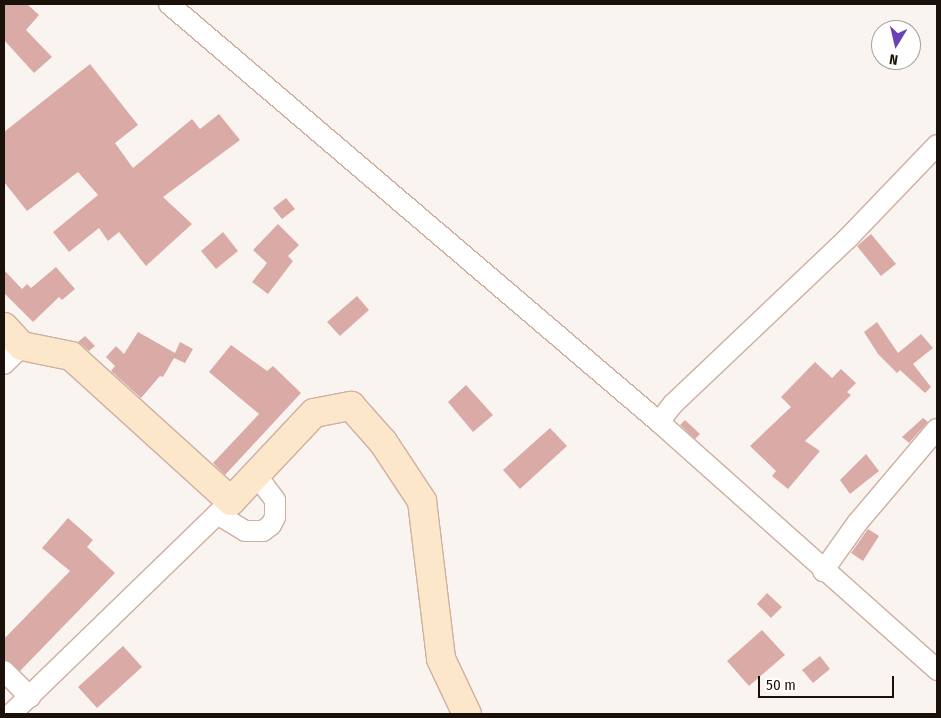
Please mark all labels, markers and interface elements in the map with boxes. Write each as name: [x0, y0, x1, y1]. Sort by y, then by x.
north arrow: [871, 20, 921, 70]
text: N: [888, 50, 899, 68]
scale bar: [761, 666, 897, 698]
text: 50 m: [766, 676, 796, 694]

